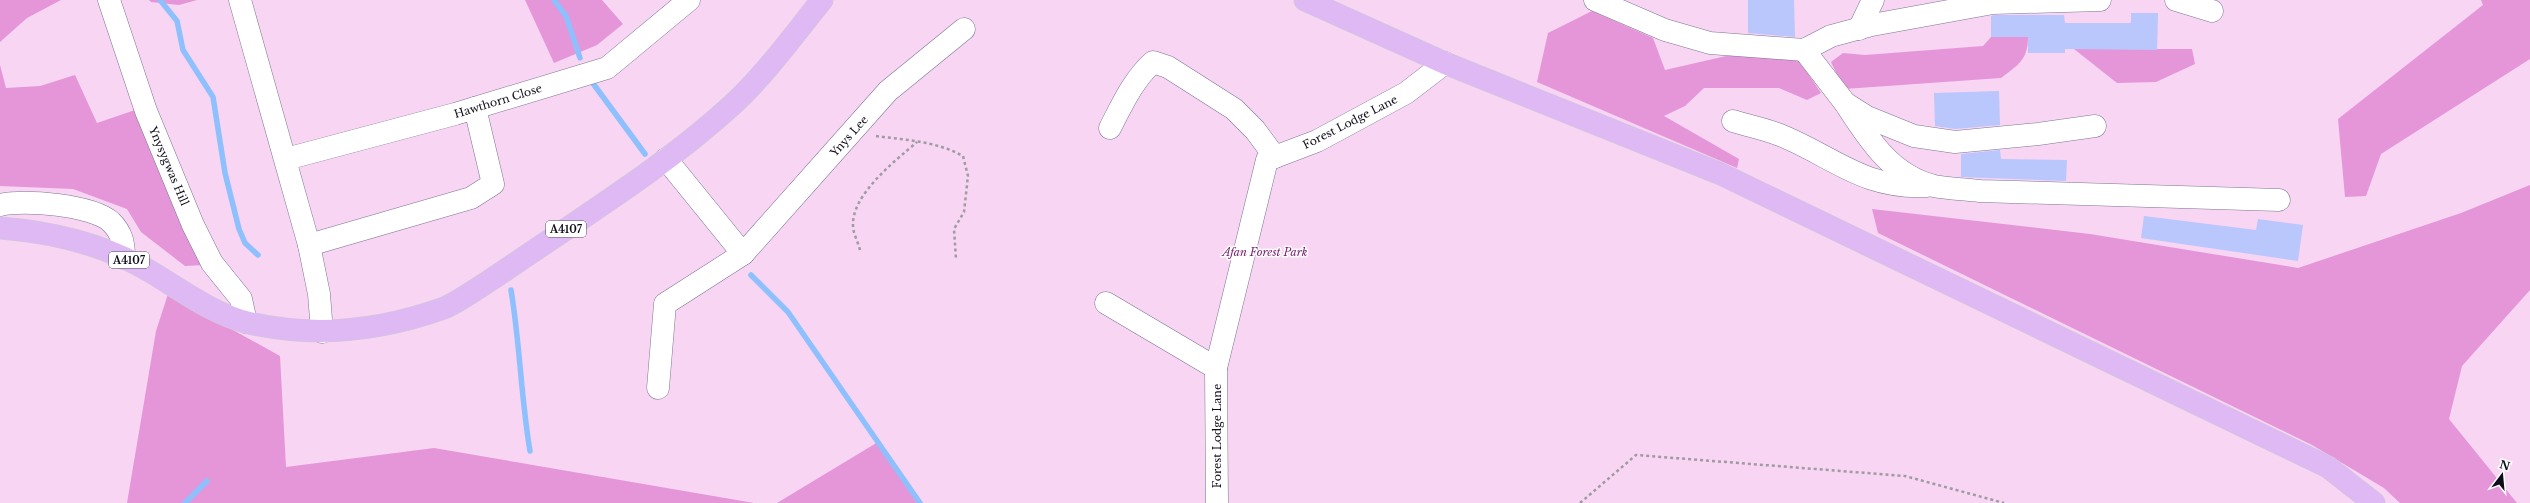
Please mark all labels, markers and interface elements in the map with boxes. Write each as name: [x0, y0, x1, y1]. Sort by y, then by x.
street label: Hawthorn Close: [452, 81, 544, 121]
street label: Forest Lodge Lane: [1300, 92, 1400, 152]
street label: Ynys Lee: [826, 113, 871, 160]
street label: Ynysygwas Hill: [146, 123, 192, 208]
road number: A4107: [546, 221, 586, 237]
park label: Afan Forest Park: [1221, 245, 1308, 259]
road number: A4107: [109, 252, 149, 268]
street label: Forest Lodge Lane: [1210, 384, 1224, 488]
north arrow: [2482, 455, 2522, 495]
text: N: [2498, 457, 2512, 474]

